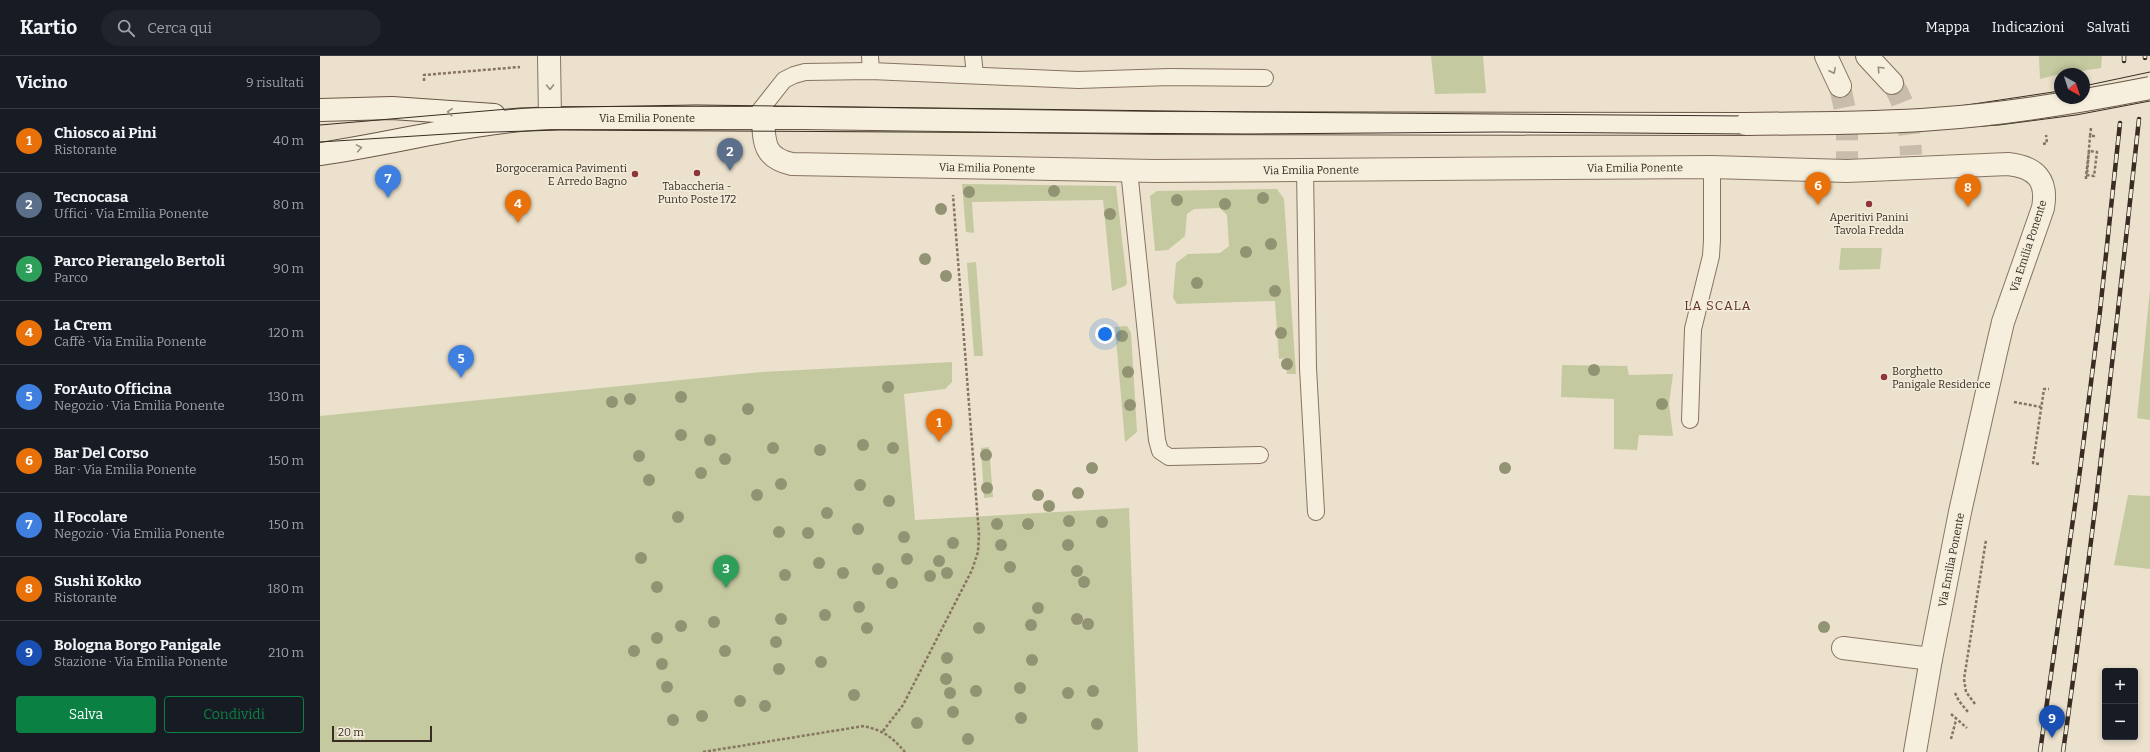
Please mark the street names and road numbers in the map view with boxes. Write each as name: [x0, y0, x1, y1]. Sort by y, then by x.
street label: Via Emilia Ponente: [599, 112, 695, 125]
street label: Via Emilia Ponente: [939, 161, 1035, 176]
street label: Via Emilia Ponente: [1587, 161, 1683, 175]
street label: Via Emilia Ponente: [1263, 164, 1359, 177]
street label: Via Emilia Ponente: [2007, 199, 2049, 294]
street label: Via Emilia Ponente: [1936, 512, 1967, 608]

